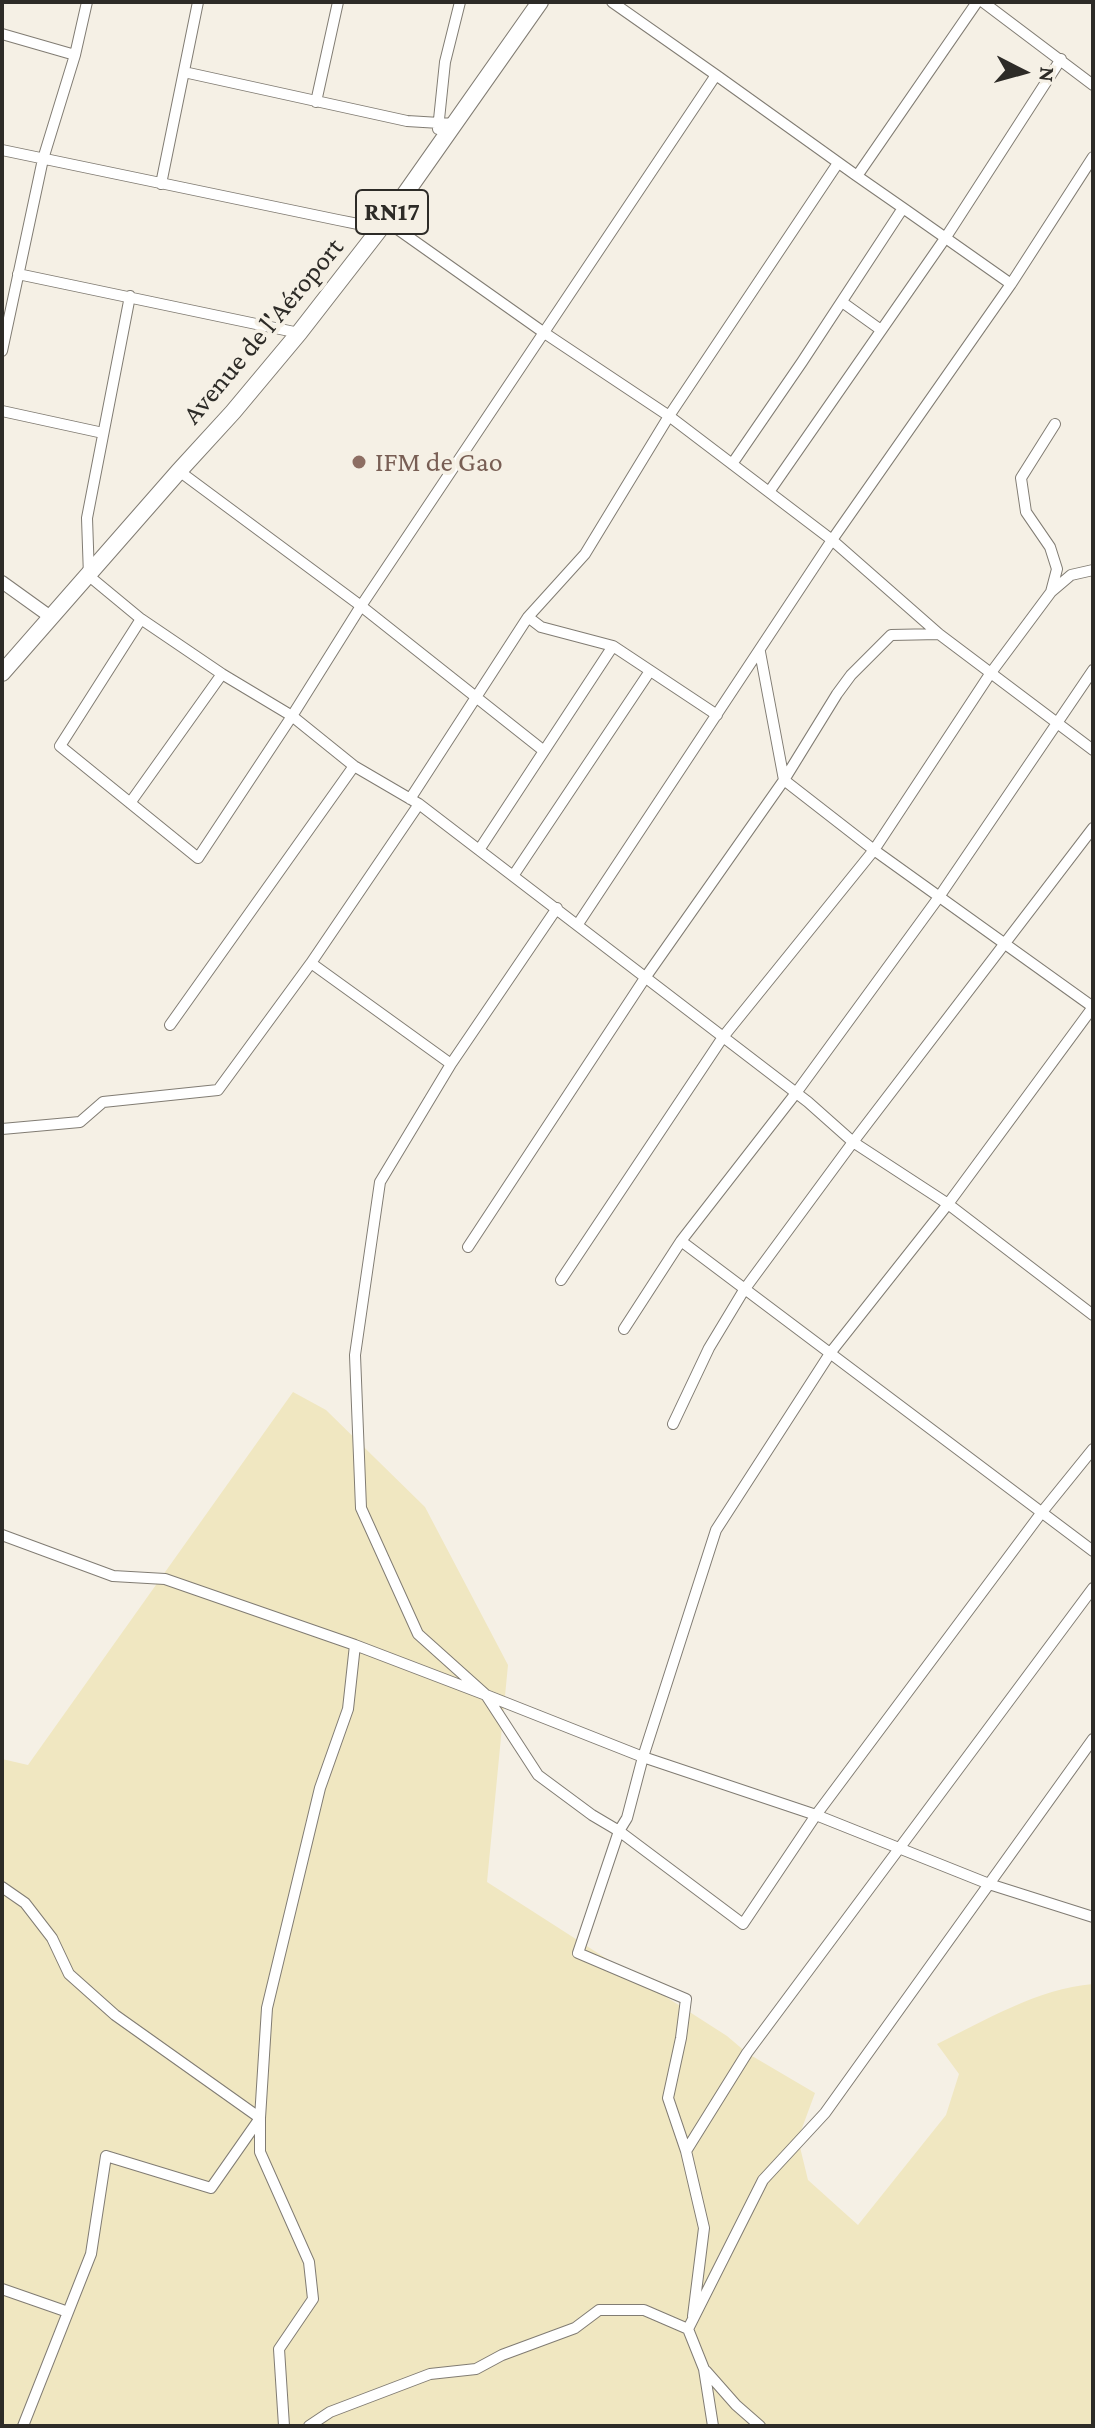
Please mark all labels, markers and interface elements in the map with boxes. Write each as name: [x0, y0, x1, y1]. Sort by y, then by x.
north arrow: [983, 32, 1063, 112]
text: N: [1034, 66, 1061, 83]
road number: RN17: [356, 190, 428, 234]
street label: Avenue de l'Aéroport: [175, 231, 351, 431]
place label: IFM de Gao: [375, 445, 503, 479]
marker: IFM de Gao: [350, 453, 368, 471]

